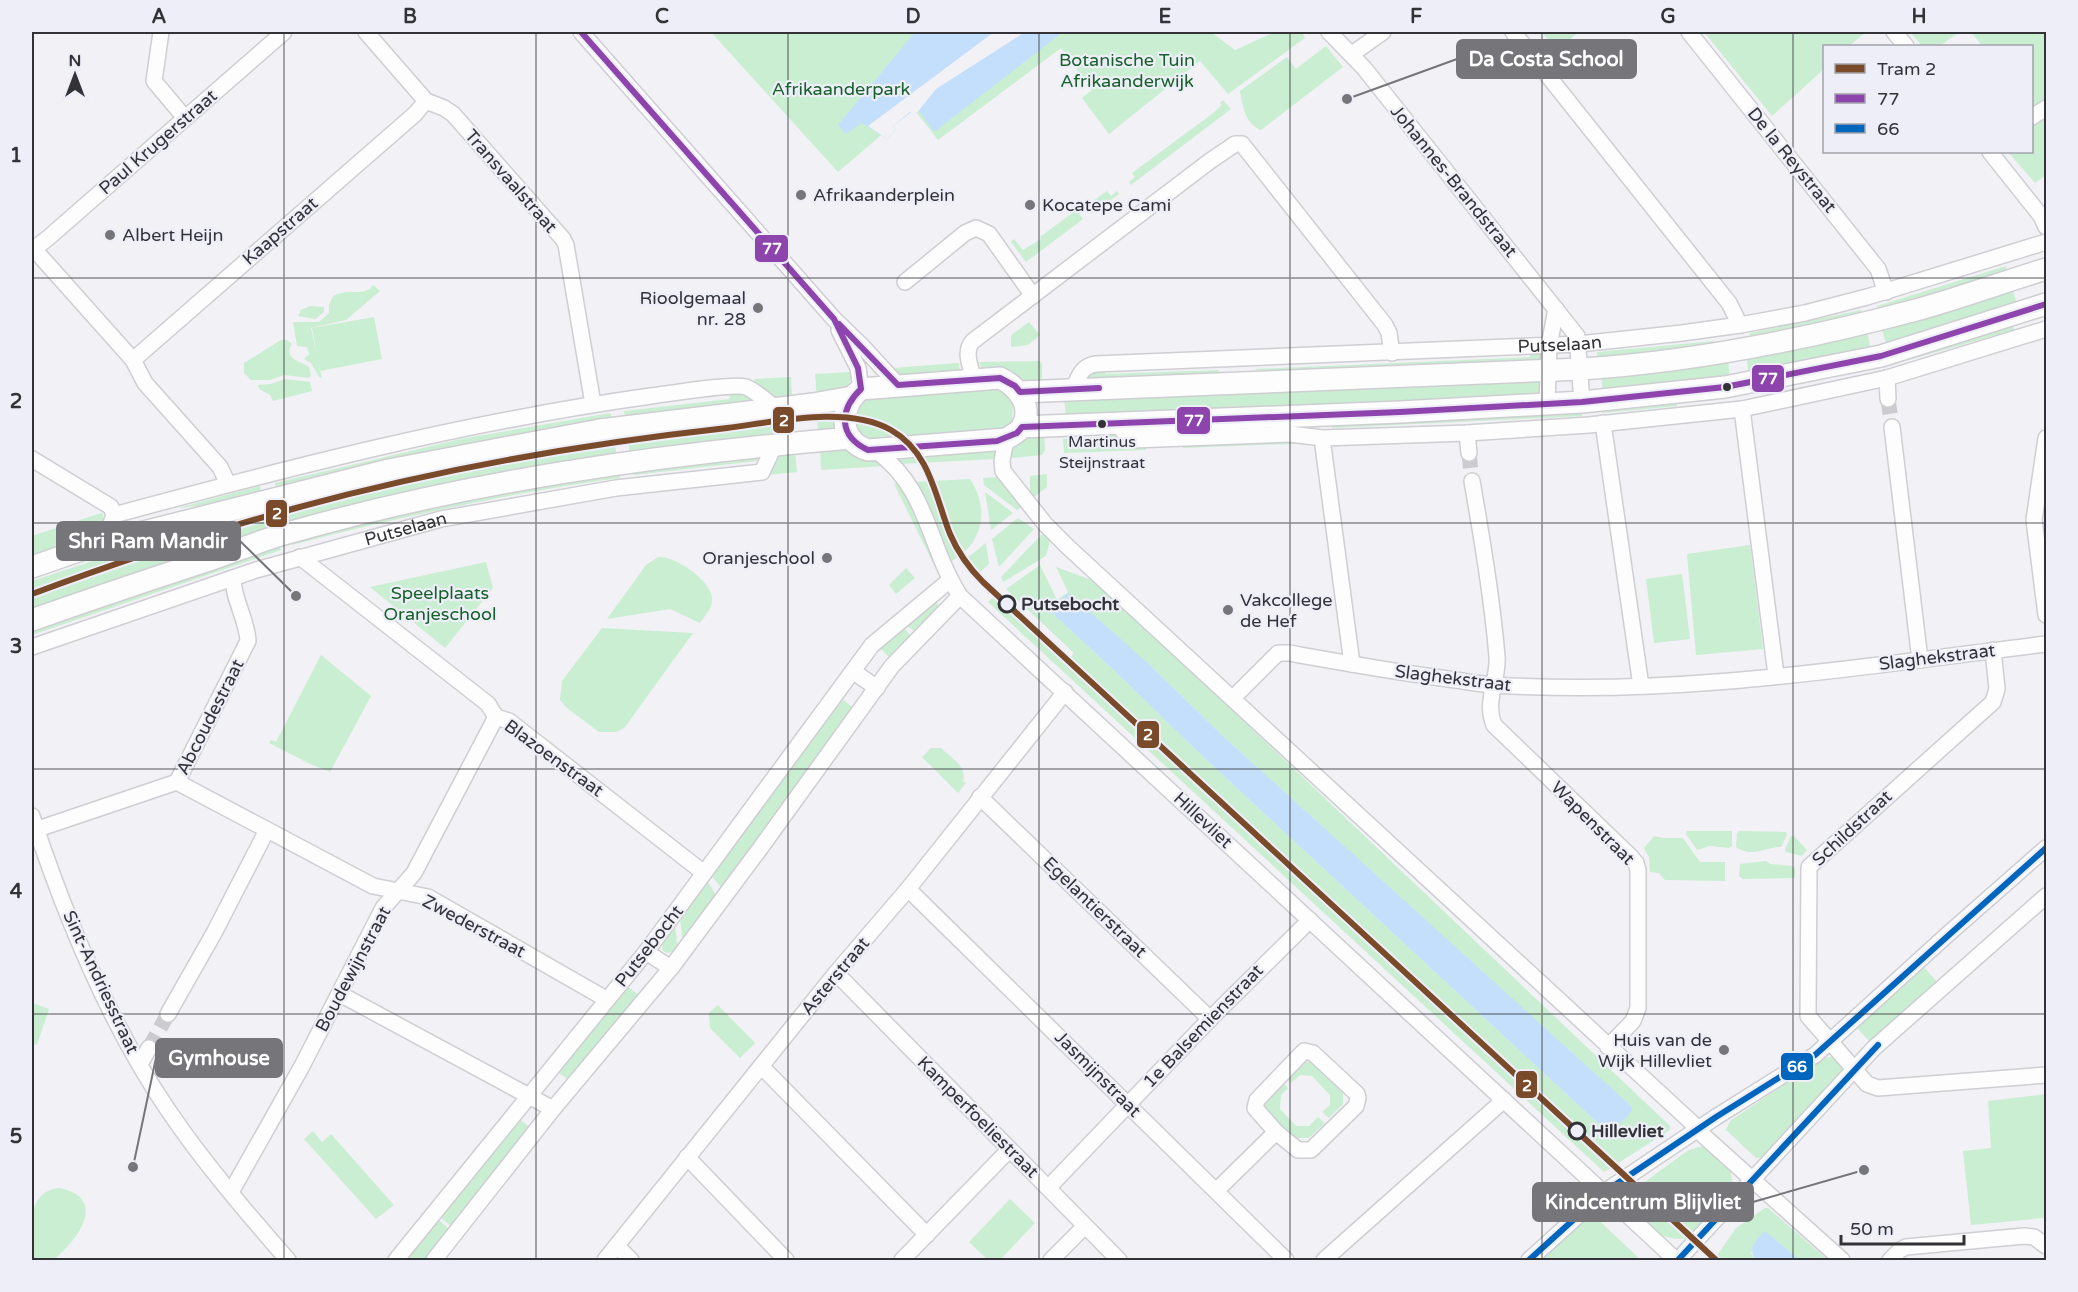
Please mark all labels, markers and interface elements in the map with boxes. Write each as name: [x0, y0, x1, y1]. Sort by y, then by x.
text: A: [152, 5, 167, 29]
text: B: [403, 5, 417, 29]
text: C: [655, 5, 669, 29]
text: D: [905, 5, 921, 29]
text: E: [1159, 5, 1172, 29]
text: F: [1410, 5, 1422, 29]
text: G: [1660, 5, 1676, 29]
text: H: [1911, 5, 1927, 29]
callout: Da Costa School: [1457, 40, 1636, 78]
north arrow: [45, 45, 105, 105]
legend: [1823, 45, 2033, 153]
text: Da Costa School: [1468, 48, 1624, 72]
park label: Botanische Tuin Afrikaanderwijk: [1059, 49, 1195, 92]
text: N: [69, 51, 81, 71]
text: Tram 2: [1877, 58, 1936, 80]
park label: Afrikaanderpark: [772, 78, 911, 100]
street label: Paul Krugerstraat: [94, 85, 222, 199]
text: 77: [1877, 88, 1900, 110]
street label: Johannes-Brandstraat: [1386, 100, 1522, 262]
street label: De la Reystraat: [1743, 103, 1841, 217]
text: 66: [1877, 118, 1900, 140]
street label: Transvaalstraat: [460, 125, 562, 237]
text: 1: [10, 144, 22, 168]
place label: Afrikaanderplein: [813, 184, 955, 206]
marker: Afrikaanderplein: [794, 188, 808, 202]
street label: Kaapstraat: [238, 192, 322, 270]
place label: Kocatepe Cami: [1042, 194, 1171, 216]
marker: Kocatepe Cami: [1023, 198, 1037, 212]
place label: Albert Heijn: [122, 224, 223, 246]
marker: Albert Heijn: [103, 228, 117, 242]
line badge: 77: [754, 234, 789, 263]
text: 77: [762, 239, 782, 259]
place label: Rioolgemaal nr. 28: [640, 287, 746, 330]
marker: Rioolgemaal nr. 28: [751, 301, 765, 315]
street label: Putselaan: [1517, 331, 1603, 358]
line badge: 77: [1751, 364, 1785, 393]
text: 77: [1758, 369, 1778, 389]
unlabelled marker: [1721, 381, 1733, 393]
text: 2: [10, 390, 22, 414]
line badge: 2: [772, 406, 795, 434]
line badge: 77: [1176, 406, 1211, 435]
text: 2: [779, 411, 789, 431]
text: 77: [1184, 411, 1204, 431]
marker: Martinus Steijnstraat: [1096, 418, 1108, 430]
place label: Martinus Steijnstraat: [1059, 432, 1145, 473]
line badge: 2: [265, 499, 288, 528]
text: 2: [272, 504, 282, 524]
street label: Putselaan: [362, 507, 449, 551]
callout: Shri Ram Mandir: [57, 522, 240, 560]
text: Shri Ram Mandir: [68, 530, 228, 554]
place label: Oranjeschool: [702, 547, 815, 569]
marker: Oranjeschool: [820, 551, 834, 565]
park label: Speelplaats Oranjeschool: [384, 582, 496, 625]
place label: Vakcollege de Hef: [1240, 589, 1332, 632]
place label: Putsebocht: [1021, 593, 1119, 615]
marker: Putsebocht: [998, 595, 1016, 613]
marker: Vakcollege de Hef: [1221, 603, 1235, 617]
text: 3: [10, 635, 22, 659]
street label: Slaghekstraat: [1878, 639, 1997, 675]
street label: Abcoudestraat: [171, 655, 249, 779]
street label: Slaghekstraat: [1394, 660, 1513, 696]
street label: Blazoenstraat: [500, 715, 608, 801]
line badge: 2: [1136, 720, 1160, 749]
text: 2: [1143, 725, 1153, 745]
street label: Wapenstraat: [1547, 777, 1640, 870]
street label: Schildstraat: [1807, 785, 1897, 871]
street label: Hillevliet: [1169, 787, 1237, 853]
street label: Egelantierstraat: [1039, 852, 1152, 962]
text: 4: [10, 880, 23, 904]
street label: Zwederstraat: [419, 890, 529, 962]
street label: Putsebocht: [610, 900, 688, 991]
street label: Boudewijnstraat: [311, 902, 395, 1036]
street label: Sint-Andriesstraat: [58, 907, 144, 1057]
street label: Asterstraat: [796, 932, 874, 1019]
street label: 1e Balsemienstraat: [1138, 959, 1268, 1092]
street label: Jasmijnstraat: [1050, 1026, 1146, 1122]
place label: Huis van de Wijk Hillevliet: [1598, 1029, 1712, 1072]
callout: Gymhouse: [156, 1039, 282, 1077]
marker: Huis van de Wijk Hillevliet: [1717, 1043, 1731, 1057]
text: Gymhouse: [168, 1047, 270, 1071]
street label: Kamperfoeliestraat: [913, 1052, 1043, 1182]
line badge: 66: [1780, 1052, 1814, 1081]
text: 66: [1787, 1057, 1807, 1077]
line badge: 2: [1515, 1070, 1538, 1099]
text: 2: [1522, 1076, 1532, 1096]
place label: Hillevliet: [1591, 1120, 1664, 1142]
marker: Hillevliet: [1568, 1122, 1586, 1140]
text: 5: [10, 1125, 22, 1149]
callout: Kindcentrum Blijvliet: [1533, 1183, 1753, 1221]
text: Kindcentrum Blijvliet: [1545, 1191, 1742, 1215]
scale bar: [1841, 1208, 1964, 1246]
text: 50 m: [1850, 1218, 1894, 1240]

